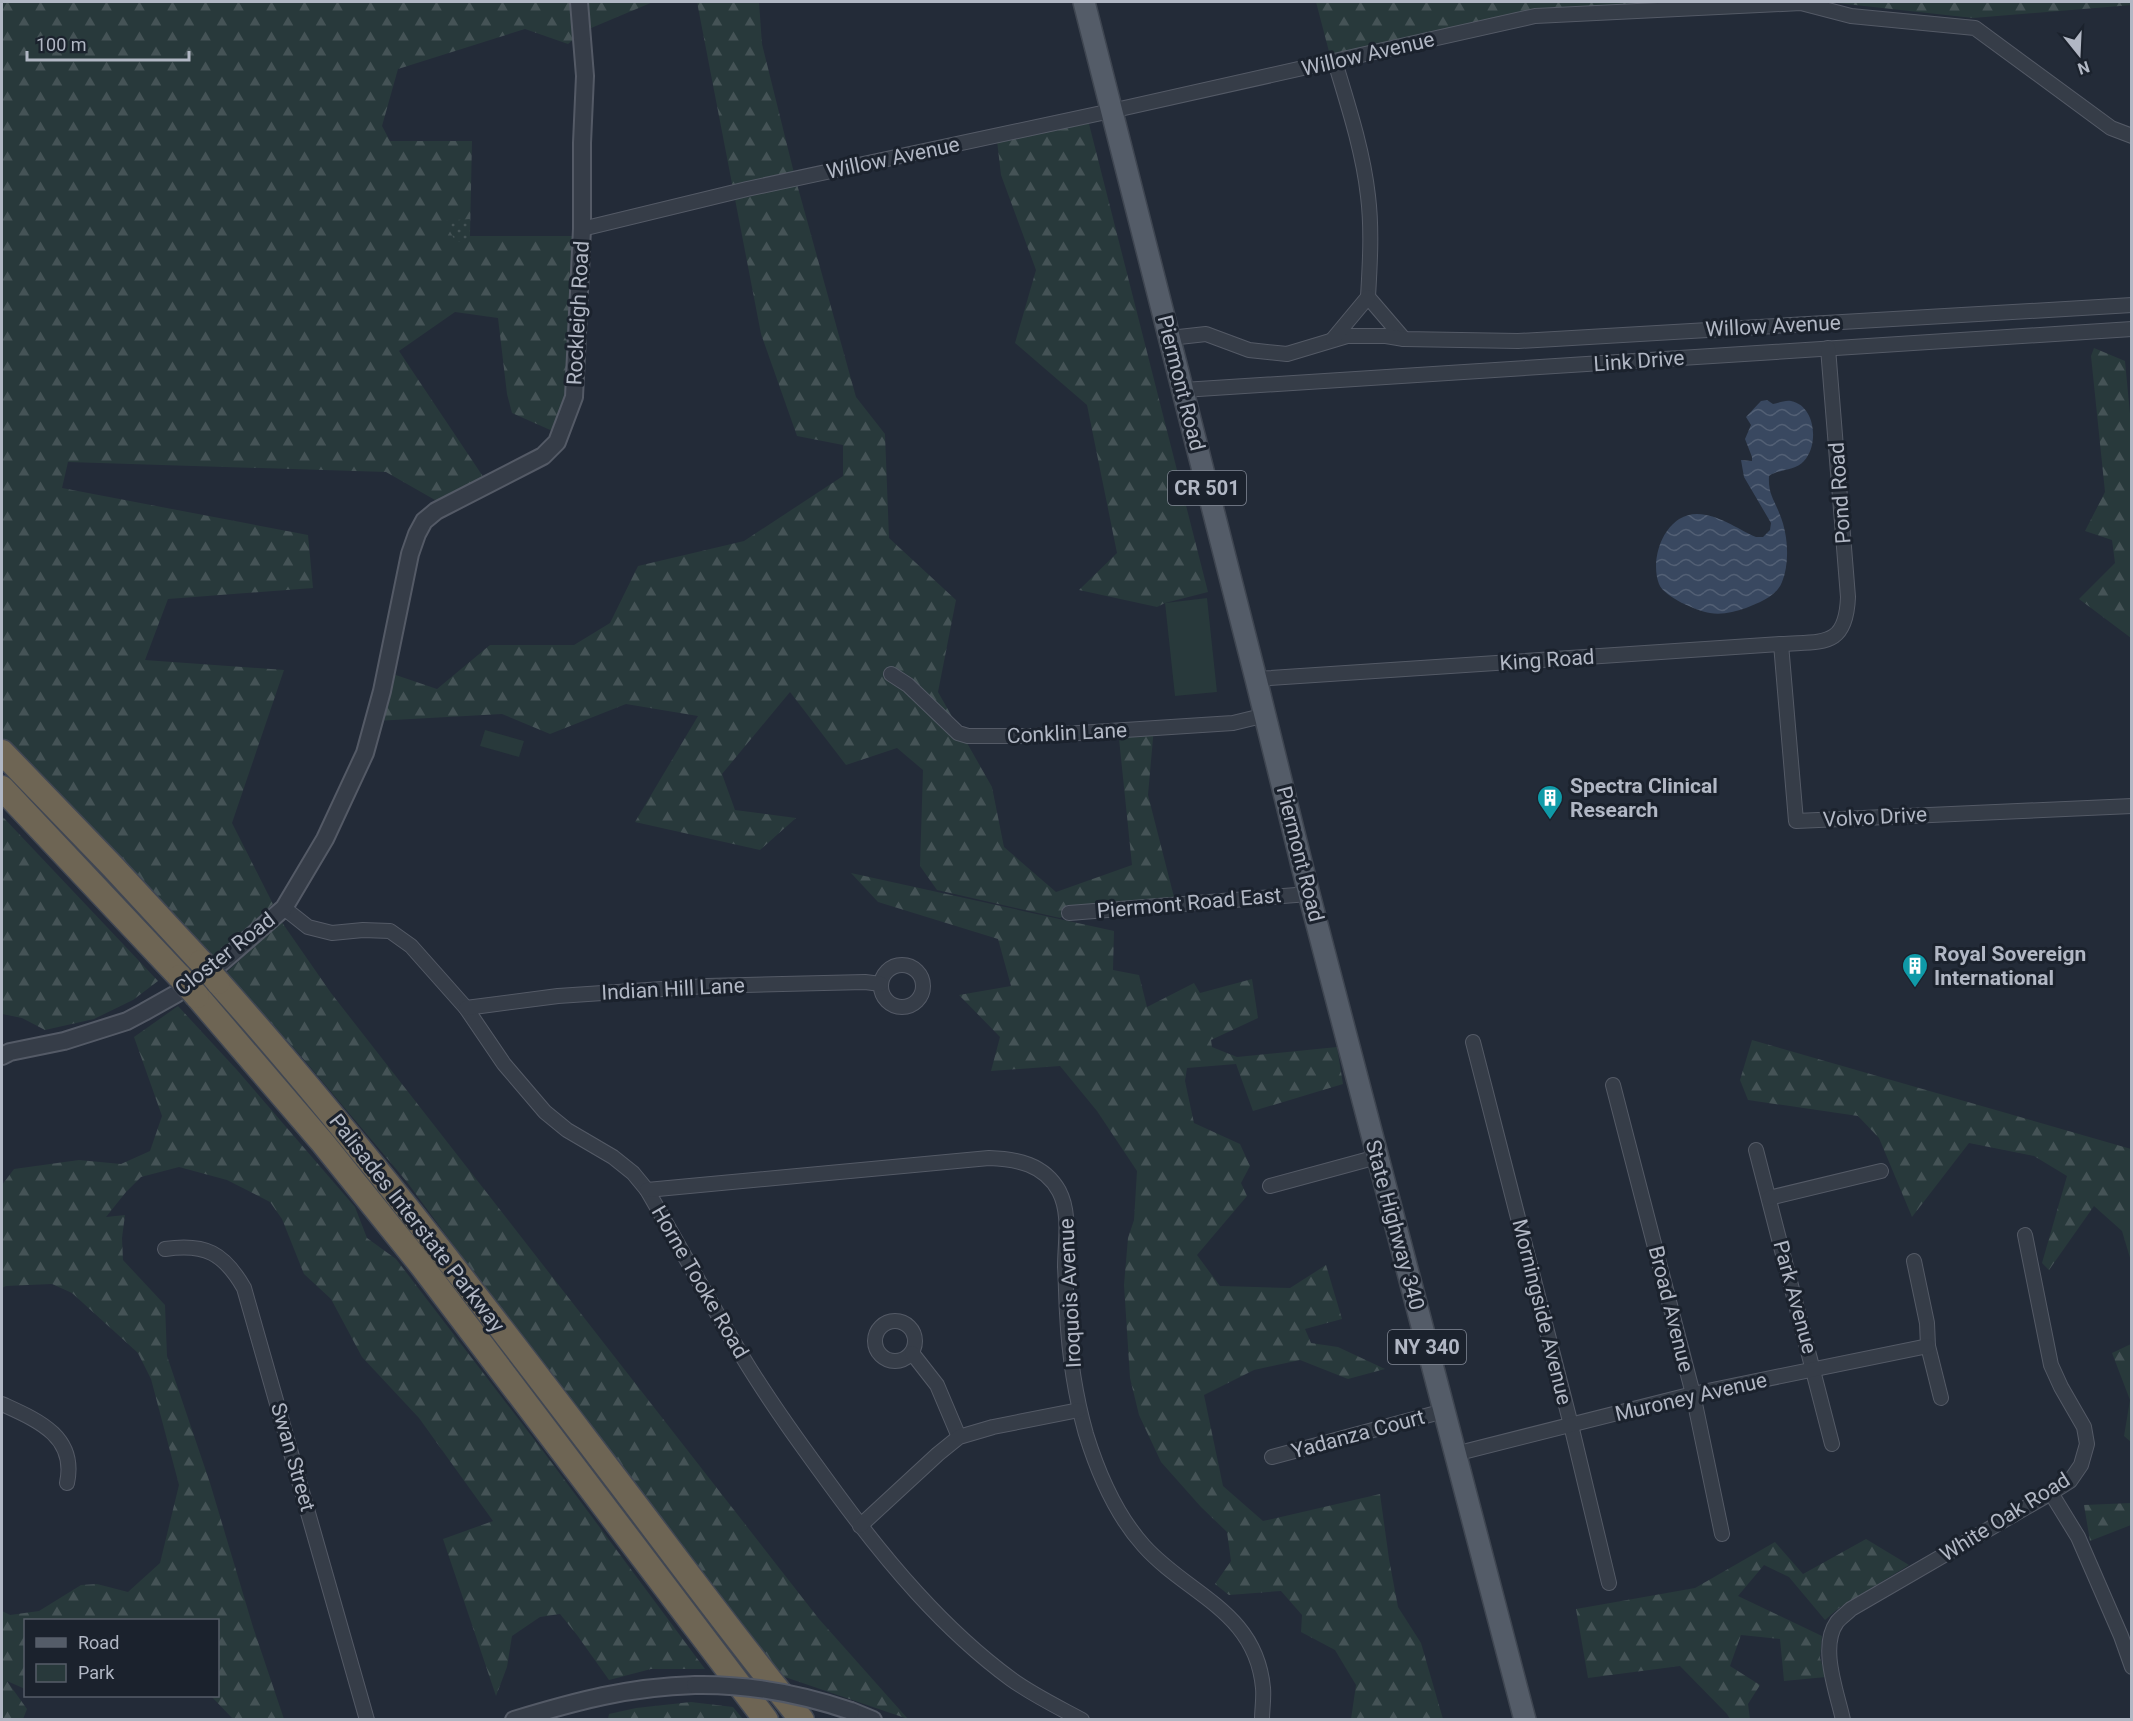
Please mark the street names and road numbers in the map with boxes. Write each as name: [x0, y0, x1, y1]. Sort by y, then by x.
street label: Willow Avenue: [1299, 27, 1437, 81]
street label: Willow Avenue: [824, 132, 962, 184]
street label: Rockleigh Road: [562, 240, 594, 386]
street label: Willow Avenue: [1705, 310, 1841, 342]
street label: Piermont Road: [1153, 313, 1209, 453]
street label: Link Drive: [1593, 346, 1685, 376]
street label: Pond Road: [1824, 441, 1856, 545]
road number: CR 501: [1168, 471, 1246, 505]
street label: King Road: [1499, 645, 1595, 675]
street label: Conklin Lane: [1006, 718, 1128, 748]
street label: Piermont Road: [1272, 784, 1328, 924]
street label: Volvo Drive: [1822, 802, 1928, 832]
street label: Piermont Road East: [1096, 883, 1282, 923]
street label: Closter Road: [170, 908, 280, 1000]
street label: Indian Hill Lane: [601, 973, 745, 1005]
street label: Palisades Interstate Parkway: [324, 1109, 510, 1337]
street label: State Highway 340: [1361, 1137, 1429, 1313]
street label: Horne Tooke Road: [647, 1202, 753, 1362]
street label: Morningside Avenue: [1507, 1217, 1577, 1407]
street label: Iroquois Avenue: [1054, 1218, 1086, 1368]
street label: Park Avenue: [1768, 1238, 1822, 1356]
street label: Broad Avenue: [1644, 1243, 1698, 1375]
road number: NY 340: [1388, 1330, 1466, 1364]
street label: Muroney Avenue: [1613, 1368, 1769, 1426]
street label: Swan Street: [266, 1400, 320, 1514]
street label: Yadanza Court: [1289, 1405, 1427, 1463]
street label: White Oak Road: [1936, 1467, 2074, 1567]

